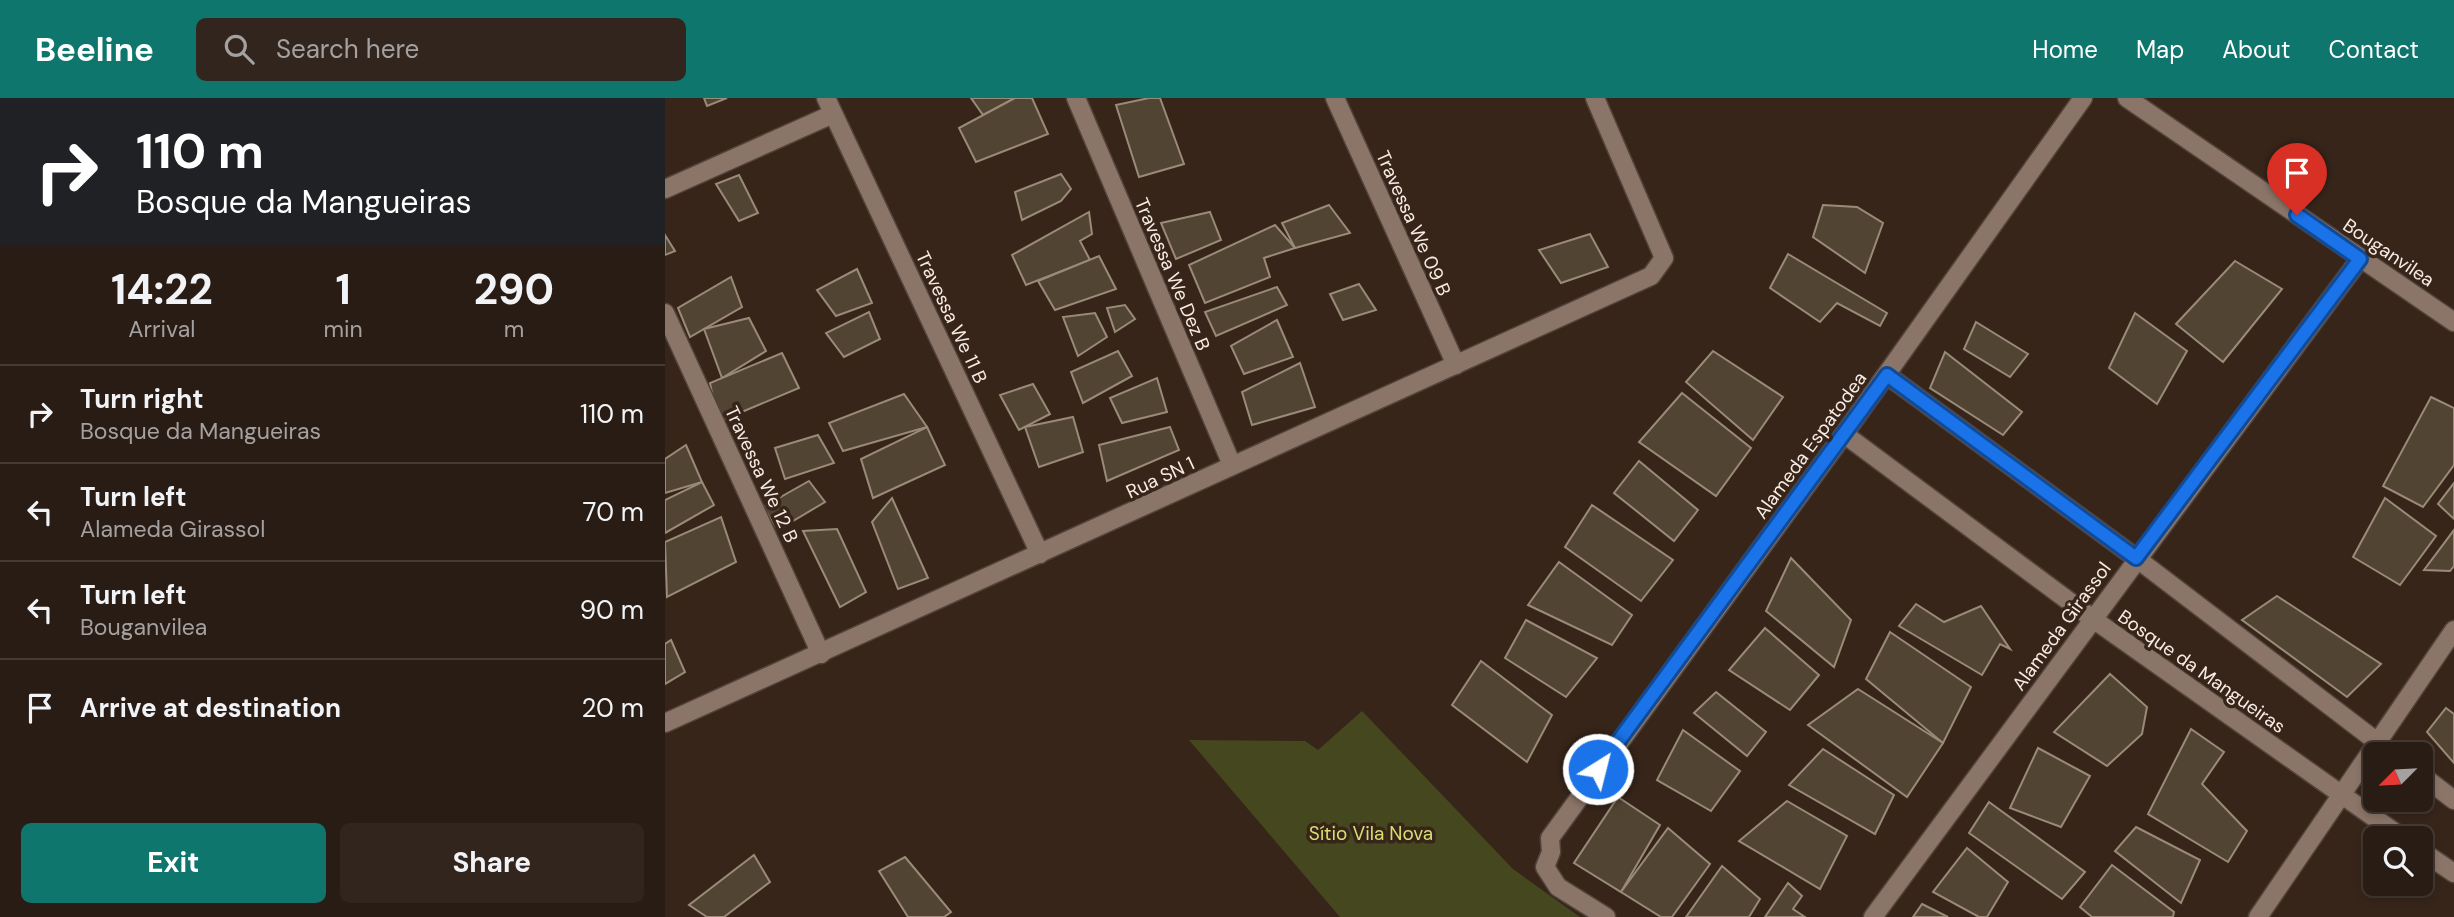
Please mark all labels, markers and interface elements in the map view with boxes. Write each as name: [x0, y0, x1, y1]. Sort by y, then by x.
search box: [196, 18, 686, 81]
text: Beeline: [35, 28, 154, 71]
icon: search: [220, 30, 258, 68]
text: Search here: [276, 32, 419, 66]
text: Home: [2032, 34, 2098, 65]
text: Map: [2136, 34, 2184, 65]
text: About: [2222, 34, 2291, 65]
text: Contact: [2329, 34, 2419, 65]
text: 110 m: [136, 119, 264, 183]
icon: right: [21, 126, 112, 217]
pin: [2267, 143, 2327, 215]
street label: Travessa We 09 B: [1370, 147, 1457, 300]
icon: arrive: [2278, 154, 2316, 192]
text: Bosque da Mangueiras: [136, 181, 471, 223]
street label: Travessa We Dez B: [1129, 194, 1216, 354]
street label: Bouganvilea: [2338, 213, 2439, 292]
street label: Travessa We 11 B: [910, 247, 993, 387]
text: 14:22: [111, 262, 213, 317]
text: 1: [336, 262, 351, 317]
text: 290: [474, 262, 554, 317]
text: Arrival: [128, 314, 195, 344]
text: min: [324, 314, 363, 344]
text: m: [504, 314, 524, 344]
street label: Alameda Espatodea: [1749, 367, 1872, 524]
text: Turn right: [80, 382, 204, 416]
icon: right: [21, 395, 59, 433]
text: 110 m: [580, 397, 644, 431]
street label: Travessa We 12 B: [719, 402, 804, 547]
text: Bosque da Mangueiras: [80, 416, 321, 446]
street label: Rua SN 1: [1122, 451, 1198, 504]
text: Turn left: [80, 480, 187, 514]
icon: left: [21, 493, 59, 531]
text: 70 m: [583, 495, 644, 529]
text: Alameda Girassol: [80, 514, 265, 544]
street label: Alameda Girassol: [2006, 557, 2117, 696]
text: Turn left: [80, 578, 187, 612]
icon: left: [21, 591, 59, 629]
text: 90 m: [580, 593, 644, 627]
street label: Bosque da Mangueiras: [2113, 604, 2290, 739]
text: Bouganvilea: [80, 612, 207, 642]
icon: arrive: [21, 689, 59, 727]
text: Arrive at destination: [80, 691, 341, 725]
text: 20 m: [581, 691, 644, 725]
position arrow: [1561, 732, 1635, 806]
north arrow: [2363, 742, 2433, 812]
map controls: [2363, 742, 2433, 896]
park label: Sítio Vila Nova: [1309, 821, 1433, 846]
button: Exit: [21, 823, 326, 903]
button: Share: [340, 823, 644, 903]
button: search: [2363, 826, 2433, 896]

